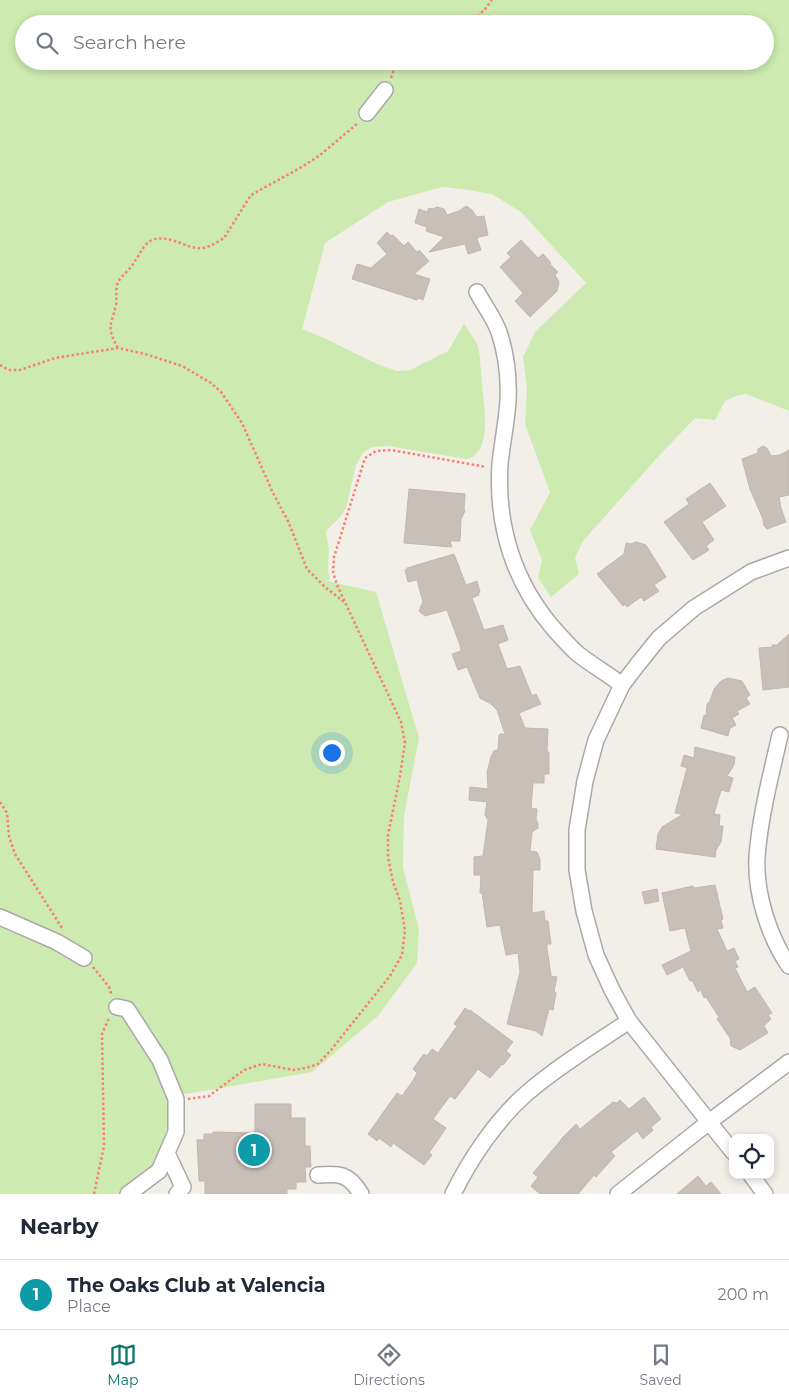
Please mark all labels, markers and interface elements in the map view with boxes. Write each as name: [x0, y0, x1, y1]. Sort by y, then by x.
search box: [15, 15, 774, 70]
icon: search: [33, 29, 61, 57]
text: Search here: [73, 31, 186, 54]
your location: [319, 740, 345, 766]
pin: 1: [238, 1131, 270, 1169]
map controls: [729, 1134, 774, 1179]
button: locate: [729, 1134, 774, 1179]
text: Nearby: [20, 1214, 99, 1239]
text: The Oaks Club at Valencia: [67, 1274, 325, 1297]
text: 1: [33, 1285, 39, 1304]
text: 200 m: [718, 1285, 769, 1304]
text: Place: [67, 1297, 111, 1316]
tab: Map: [107, 1341, 138, 1389]
tab: Directions: [353, 1341, 425, 1389]
tab: Saved: [640, 1341, 682, 1389]

